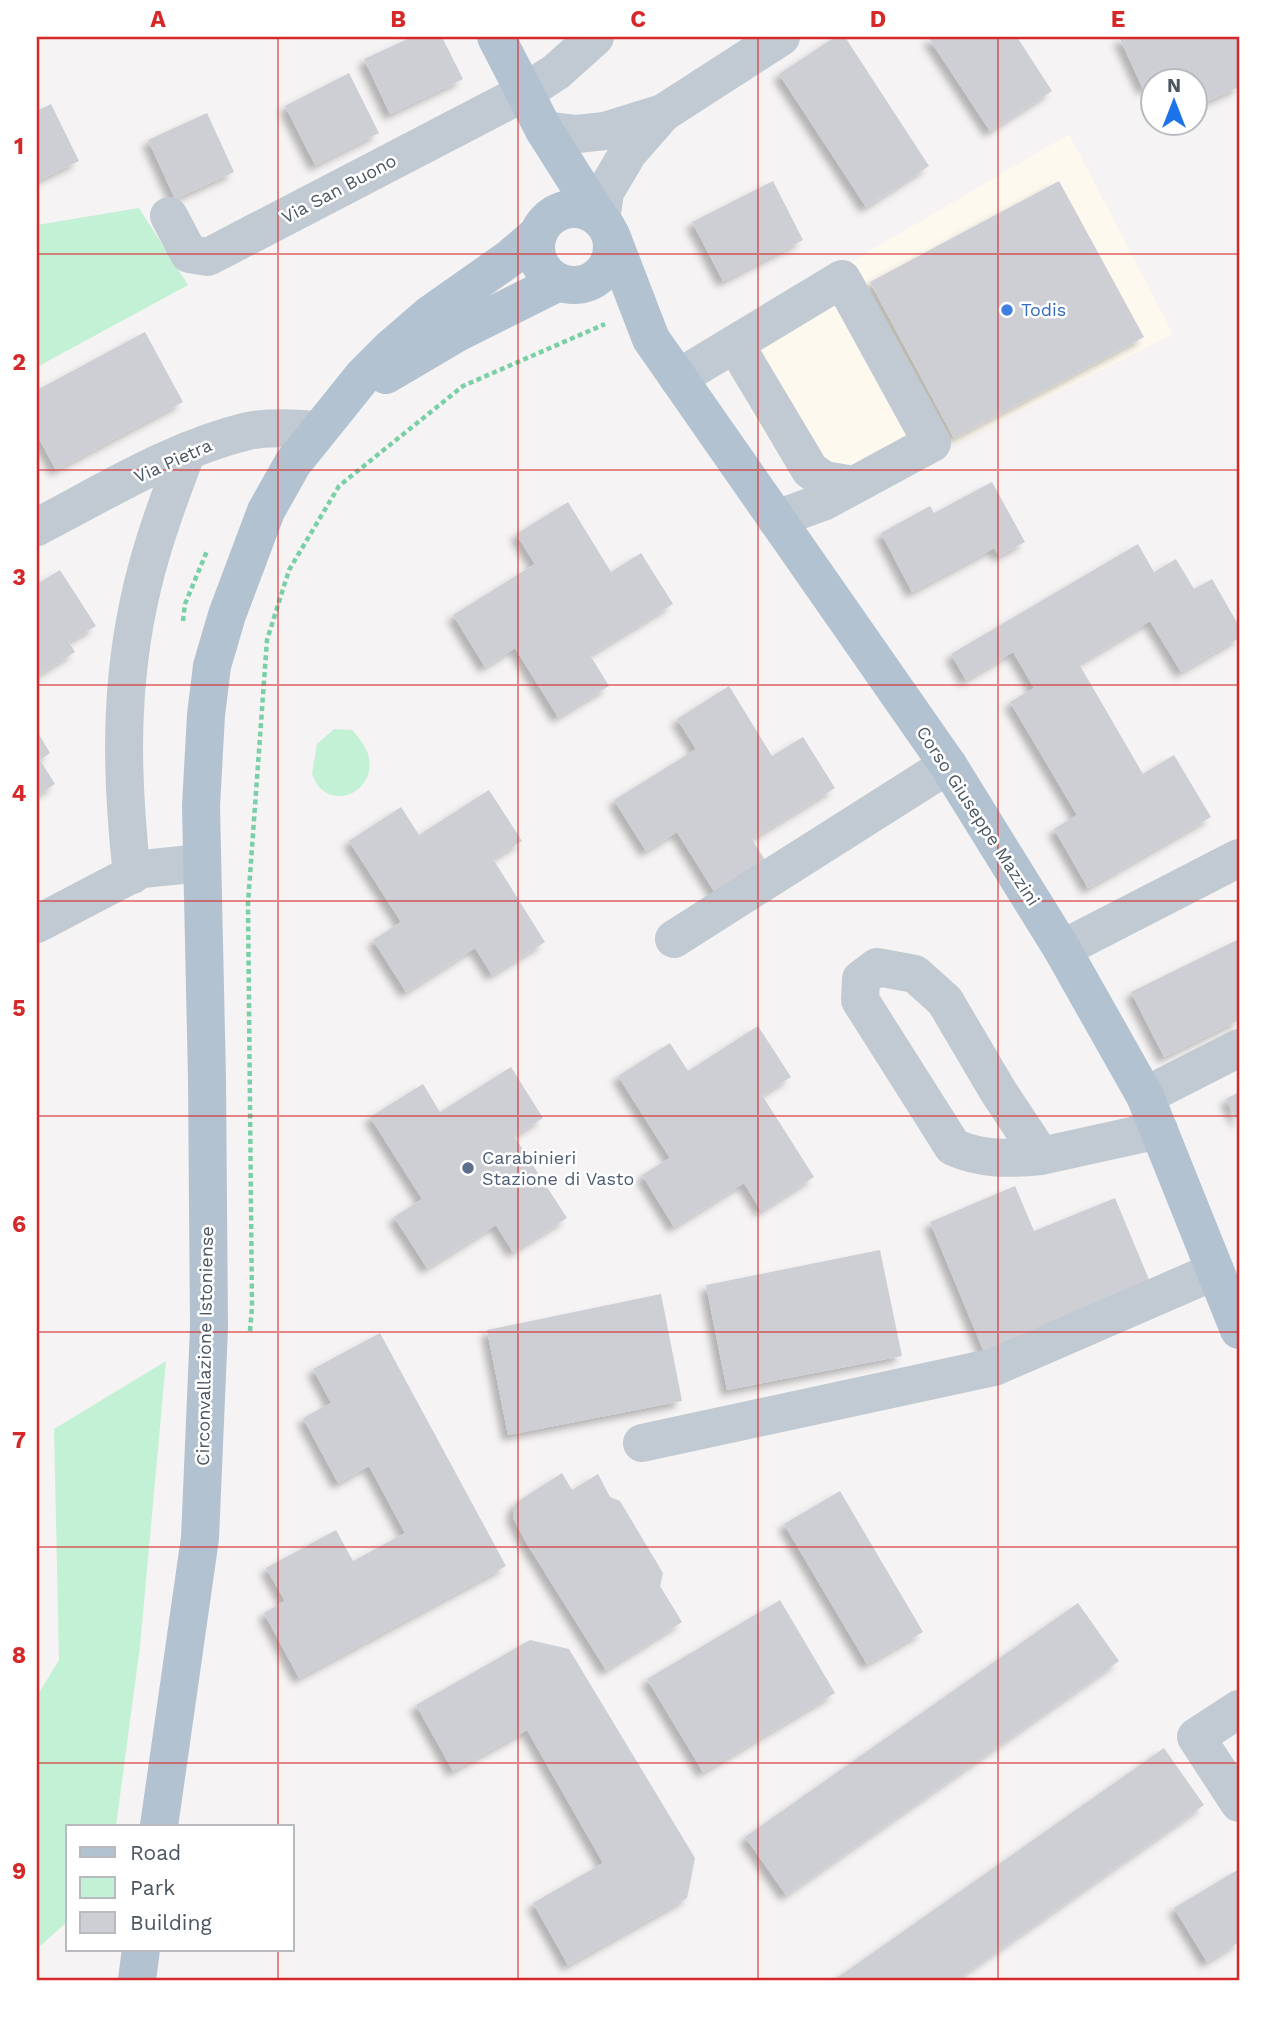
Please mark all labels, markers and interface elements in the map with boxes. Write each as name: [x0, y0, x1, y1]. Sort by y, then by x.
text: A: [150, 6, 166, 33]
text: B: [390, 6, 406, 33]
text: C: [630, 6, 646, 33]
text: D: [870, 6, 886, 33]
text: E: [1111, 6, 1125, 33]
north arrow: [1140, 66, 1210, 136]
text: N: [1167, 74, 1181, 97]
text: 1: [14, 133, 24, 160]
street label: Via San Buono: [278, 150, 400, 228]
place label: Todis: [1021, 299, 1066, 320]
marker: Todis: [999, 302, 1015, 318]
text: 2: [12, 349, 26, 376]
street label: Via Pietra: [131, 434, 215, 487]
text: 3: [12, 564, 26, 591]
street label: Corso Giuseppe Mazzini: [912, 722, 1044, 909]
text: 4: [12, 780, 27, 807]
text: 5: [12, 995, 26, 1022]
place label: Carabinieri Stazione di Vasto: [482, 1147, 634, 1189]
marker: Carabinieri Stazione di Vasto: [460, 1160, 476, 1176]
text: 6: [12, 1211, 26, 1238]
street label: Circonvallazione Istoniense: [192, 1226, 217, 1466]
text: 7: [12, 1427, 26, 1454]
text: 8: [12, 1642, 26, 1669]
legend: [66, 1825, 294, 1951]
text: Road: [130, 1840, 181, 1865]
text: 9: [12, 1858, 26, 1885]
text: Park: [130, 1875, 175, 1900]
text: Building: [130, 1910, 212, 1935]

